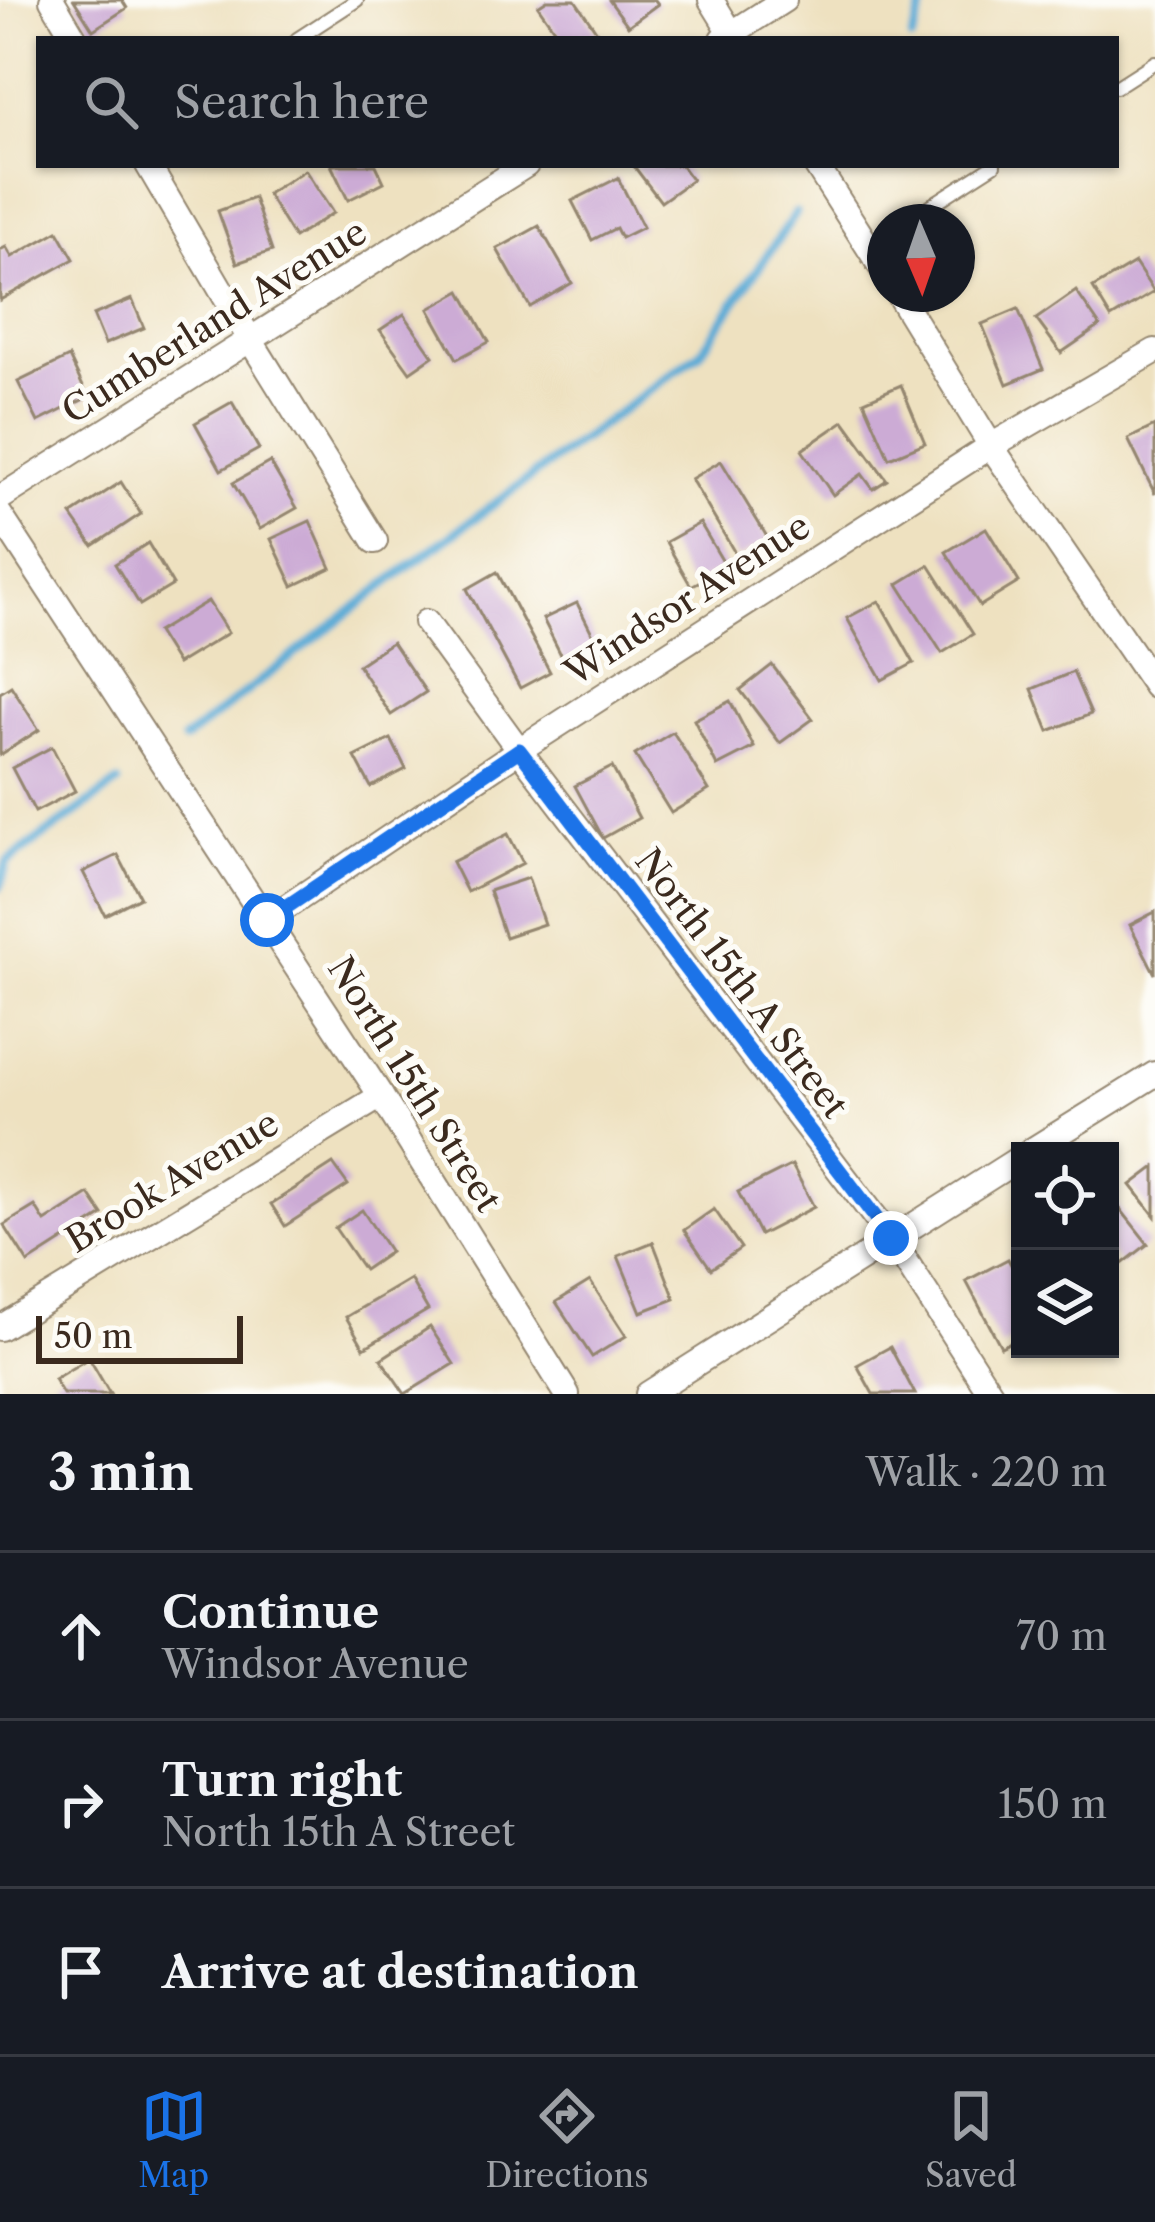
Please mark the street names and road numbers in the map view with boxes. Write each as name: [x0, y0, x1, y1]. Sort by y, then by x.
street label: Cumberland Avenue: [54, 209, 374, 433]
street label: Windsor Avenue: [555, 503, 818, 695]
street label: North 15th A Street: [626, 840, 858, 1127]
street label: North 15th Street: [319, 948, 511, 1220]
street label: Brook Avenue: [58, 1100, 286, 1262]

